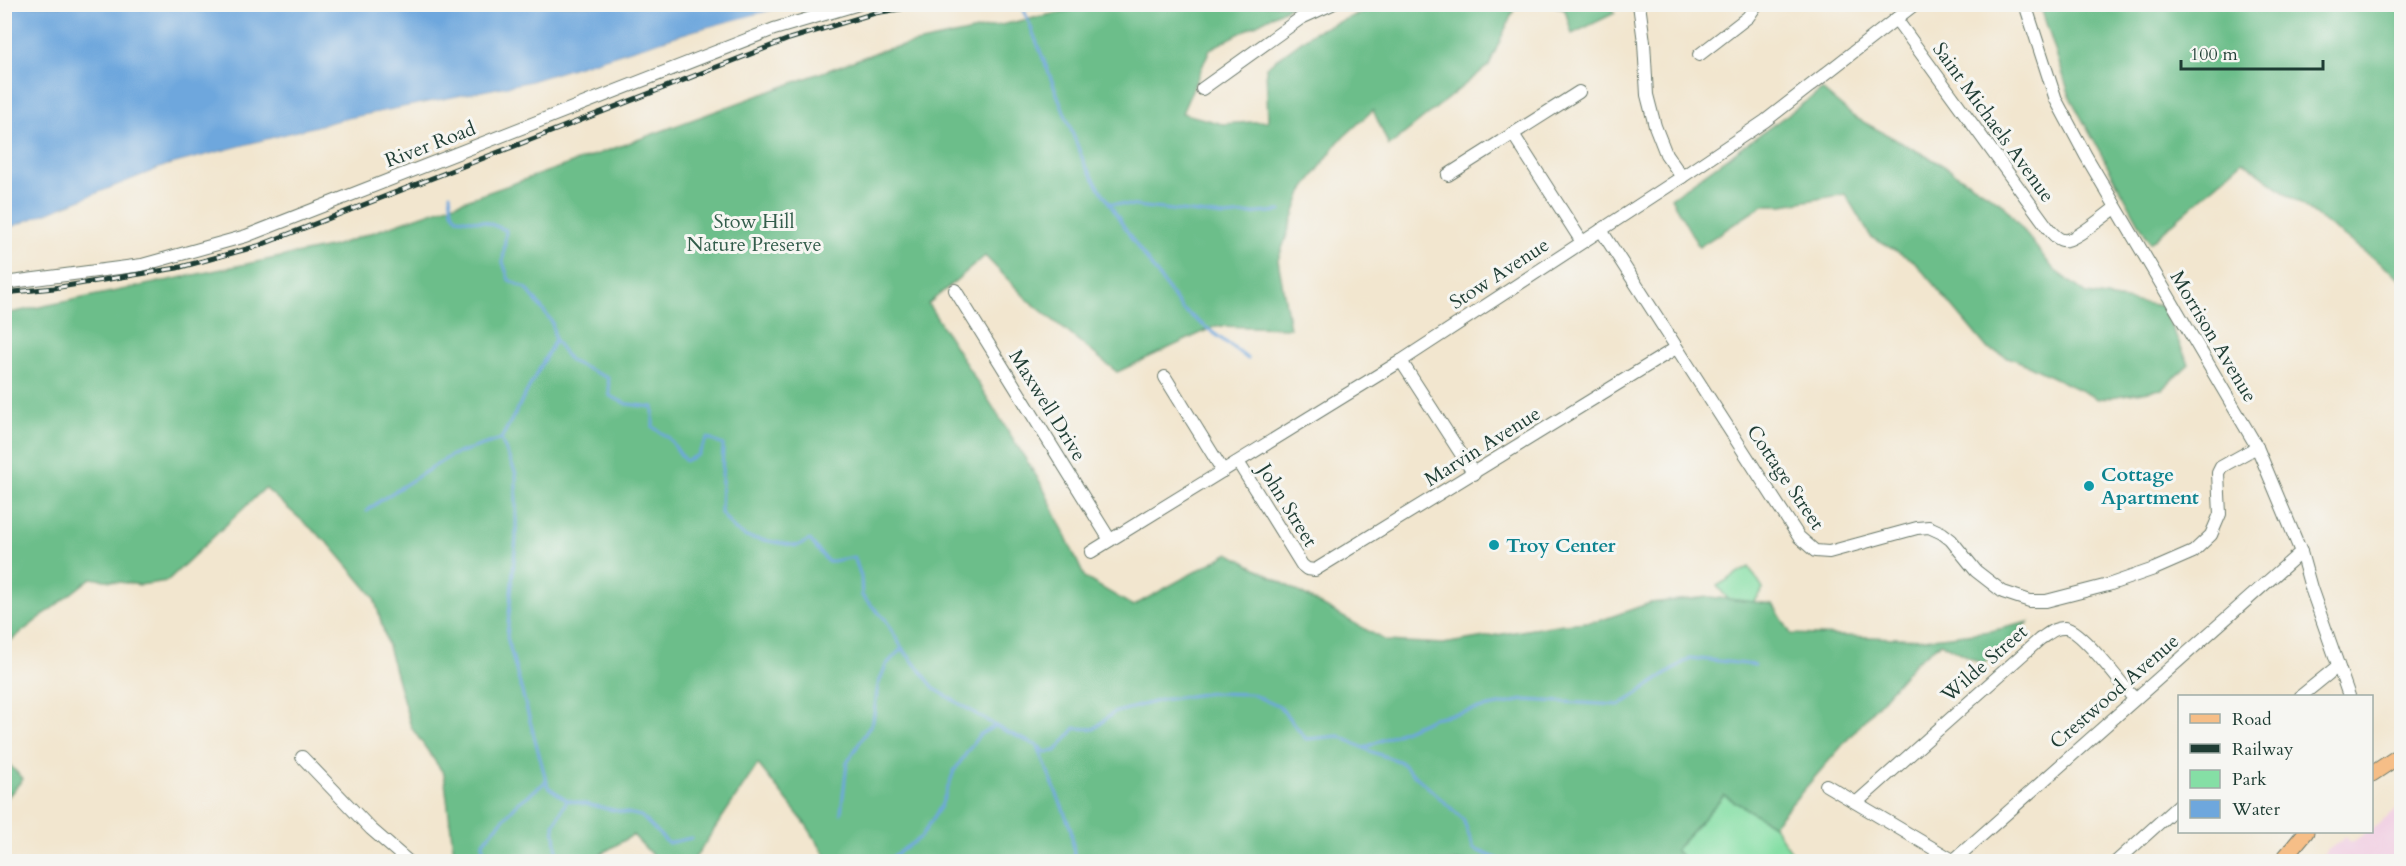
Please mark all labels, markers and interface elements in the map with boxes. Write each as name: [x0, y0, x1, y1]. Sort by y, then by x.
scale bar: [2181, 33, 2324, 71]
street label: Saint Michaels Avenue: [1926, 37, 2061, 208]
text: 100 m: [2190, 42, 2238, 67]
street label: River Road: [381, 115, 480, 174]
park label: Stow Hill Nature Preserve: [686, 208, 822, 258]
street label: Stow Avenue: [1444, 231, 1554, 316]
street label: Morrison Avenue: [2164, 265, 2264, 407]
street label: Maxwell Drive: [1003, 344, 1093, 466]
street label: Marvin Avenue: [1419, 400, 1545, 493]
street label: Cottage Street: [1741, 420, 1831, 536]
street label: John Street: [1250, 456, 1324, 553]
place label: Cottage Apartment: [2101, 461, 2199, 511]
marker: Cottage Apartment: [2082, 479, 2096, 493]
place label: Troy Center: [1506, 532, 1617, 559]
marker: Troy Center: [1487, 538, 1501, 552]
street label: Wilde Street: [1935, 618, 2034, 709]
street label: Crestwood Avenue: [2044, 628, 2185, 755]
legend: [2178, 695, 2373, 833]
text: Road: [2232, 707, 2272, 732]
text: Railway: [2232, 737, 2294, 762]
text: Park: [2232, 767, 2267, 792]
text: Water: [2231, 797, 2281, 822]

